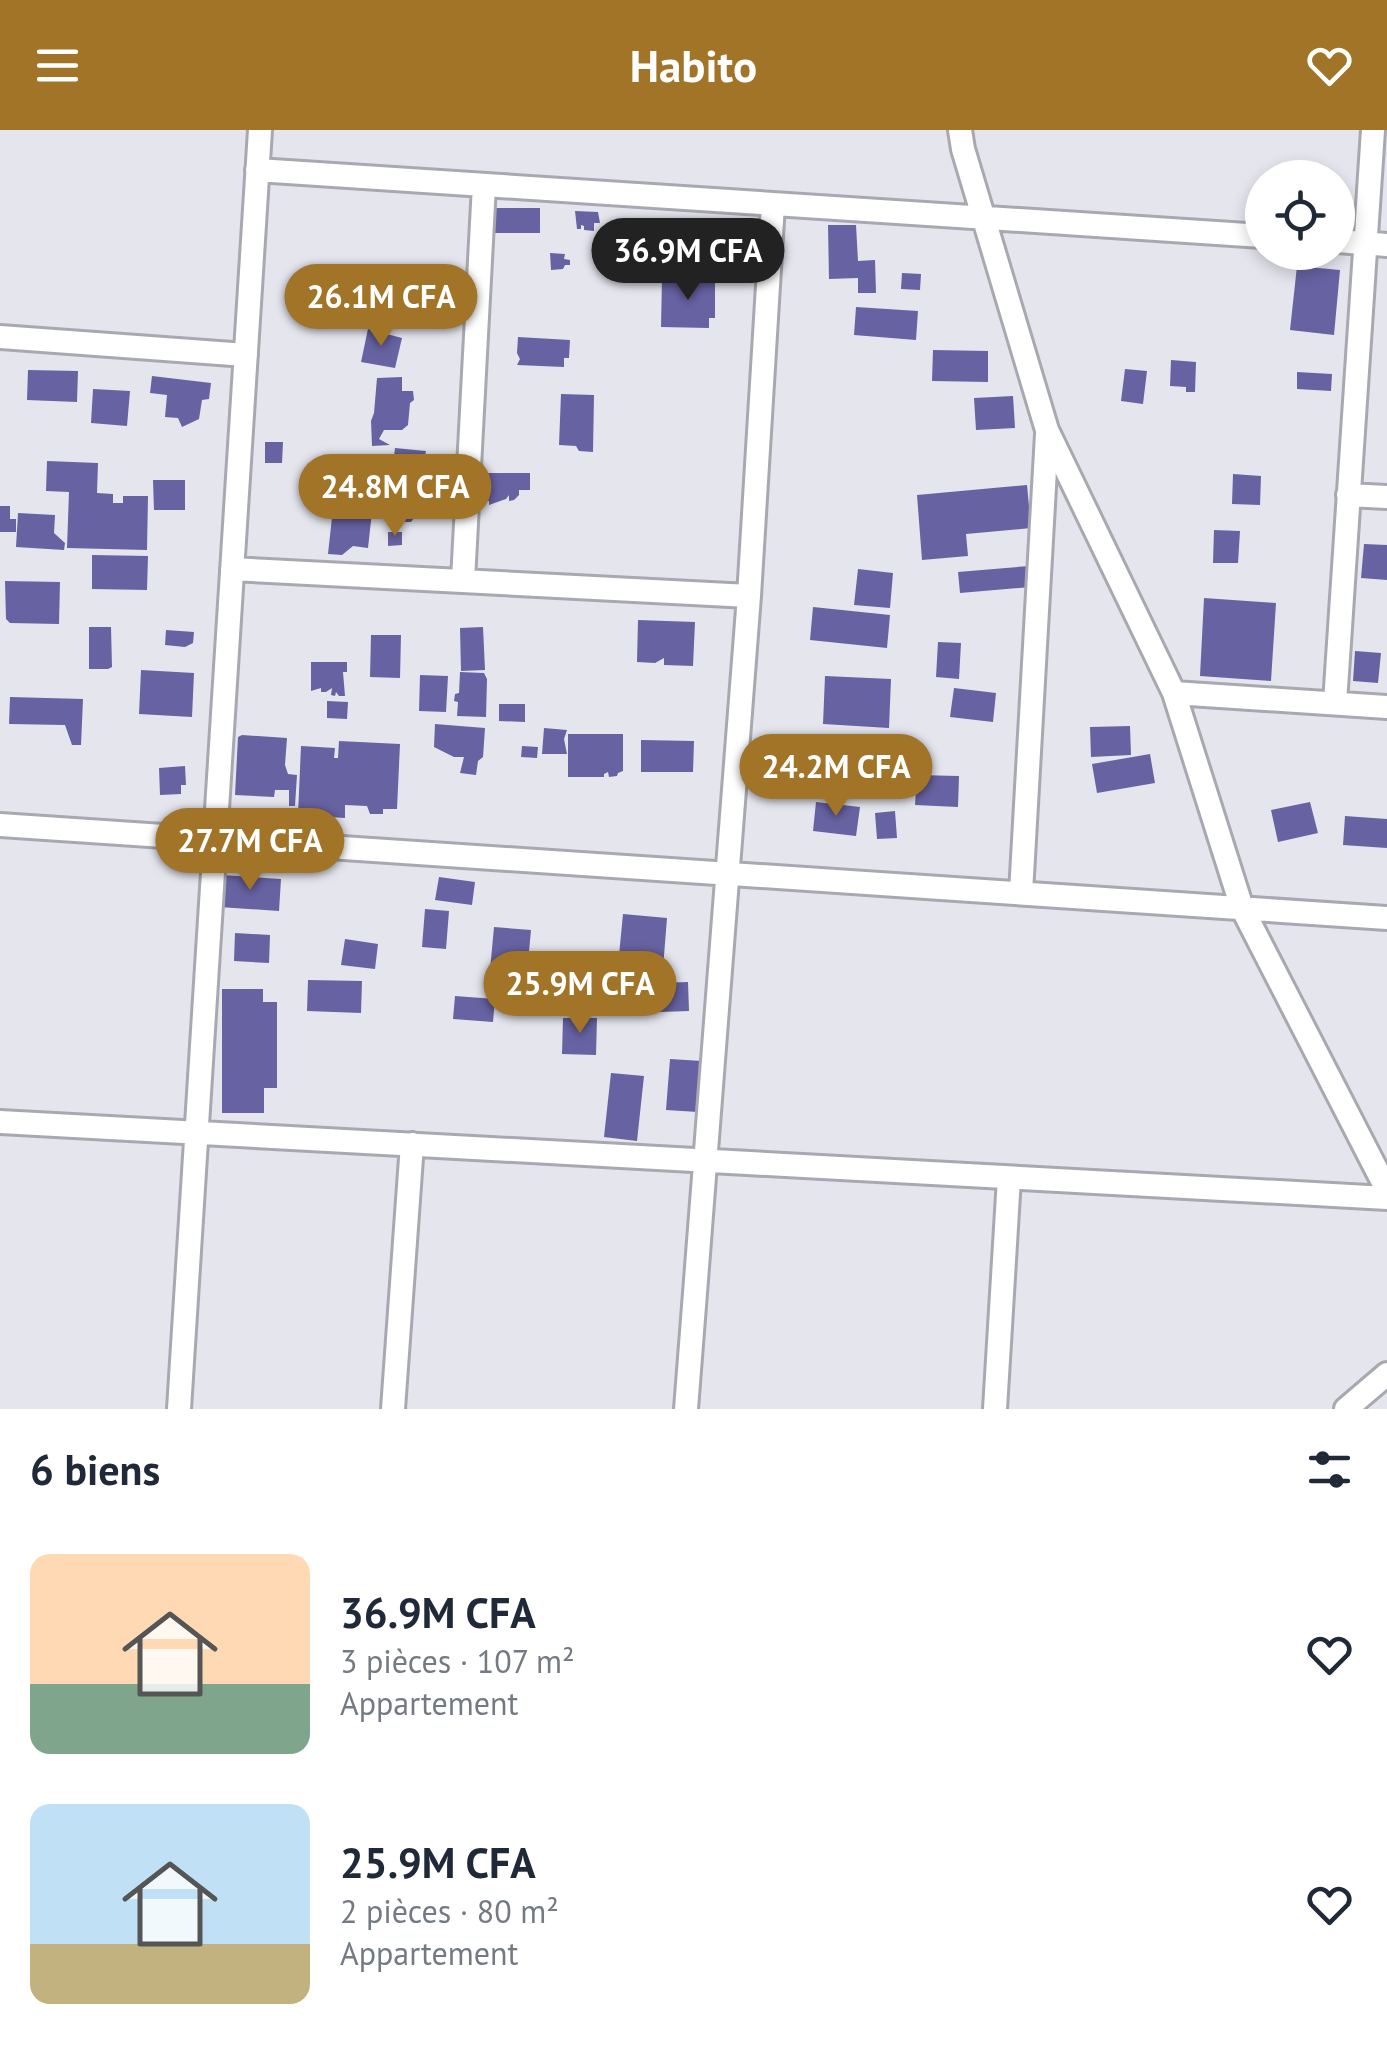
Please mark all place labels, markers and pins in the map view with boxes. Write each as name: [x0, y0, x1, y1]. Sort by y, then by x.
pin: 36.9M CFA: [574, 218, 802, 303]
pin: 26.1M CFA: [267, 264, 495, 349]
pin: 24.8M CFA: [281, 454, 509, 539]
pin: 24.2M CFA: [722, 734, 950, 819]
pin: 27.7M CFA: [136, 808, 364, 893]
pin: 25.9M CFA: [466, 951, 694, 1036]

